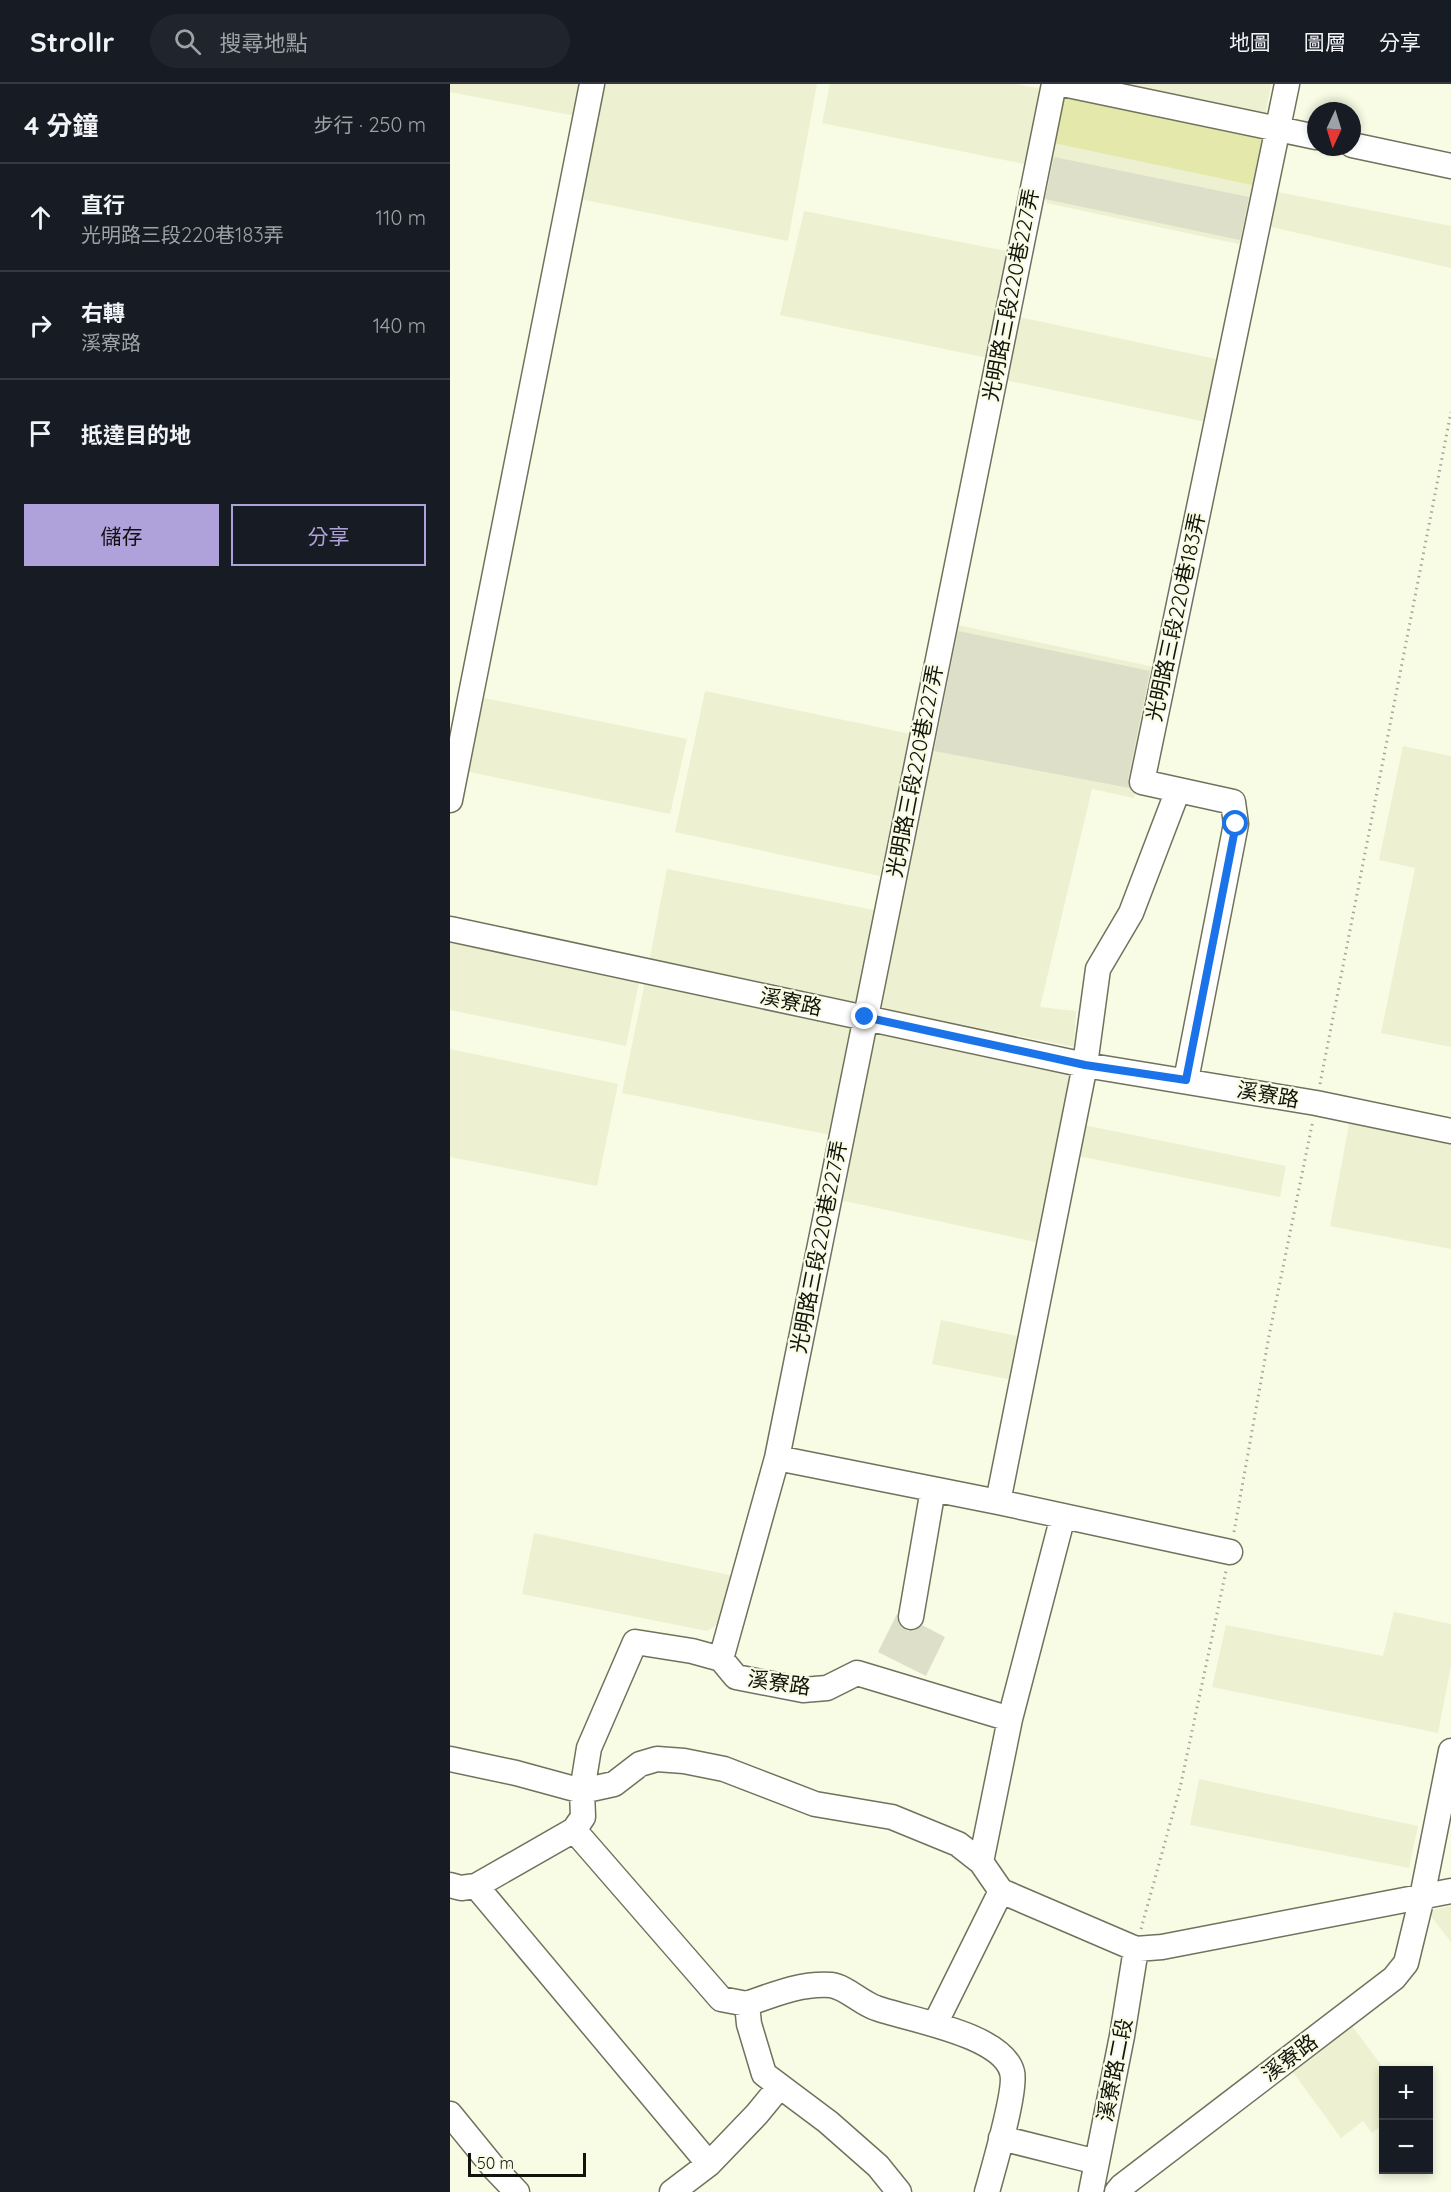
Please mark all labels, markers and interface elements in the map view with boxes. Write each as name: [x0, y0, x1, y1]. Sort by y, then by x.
search box: [150, 14, 570, 68]
text: Strollr: [30, 24, 114, 59]
icon: search: [171, 25, 204, 58]
text: 搜尋地點: [219, 29, 307, 57]
text: 地圖: [1229, 29, 1271, 55]
text: 圖層: [1304, 29, 1346, 55]
text: 分享: [1379, 29, 1421, 55]
north arrow: [1307, 102, 1361, 156]
text: 4 分鐘: [24, 109, 99, 142]
text: 步行 · 250 m: [314, 112, 426, 137]
street label: 光明路三段220巷227弄: [977, 186, 1043, 404]
text: 直行: [81, 191, 125, 219]
icon: ahead: [24, 201, 57, 234]
text: 110 m: [376, 205, 426, 230]
text: 光明路三段220巷183弄: [81, 222, 284, 247]
text: 右轉: [81, 299, 125, 327]
icon: right: [24, 309, 57, 342]
text: 140 m: [373, 313, 426, 338]
text: 溪寮路: [81, 330, 141, 355]
icon: arrive: [24, 417, 57, 450]
text: 抵達目的地: [81, 421, 191, 449]
button: 儲存: [24, 504, 219, 566]
button: 分享: [231, 504, 426, 566]
street label: 光明路三段220巷183弄: [1140, 510, 1210, 724]
street label: 光明路三段220巷227弄: [881, 662, 947, 880]
route start: [1222, 810, 1248, 836]
street label: 溪寮路: [758, 982, 825, 1020]
route end: [851, 1003, 877, 1029]
street label: 溪寮路: [1235, 1076, 1301, 1112]
street label: 光明路三段220巷227弄: [785, 1138, 851, 1356]
street label: 溪寮路: [746, 1665, 812, 1699]
street label: 溪寮路二段: [1091, 2016, 1137, 2124]
street label: 溪寮路: [1256, 2028, 1322, 2087]
map controls: [1379, 2066, 1433, 2174]
button: +: [1379, 2066, 1433, 2120]
button: −: [1379, 2120, 1433, 2174]
scale bar: [468, 2150, 586, 2178]
text: 50 m: [477, 2153, 514, 2173]

